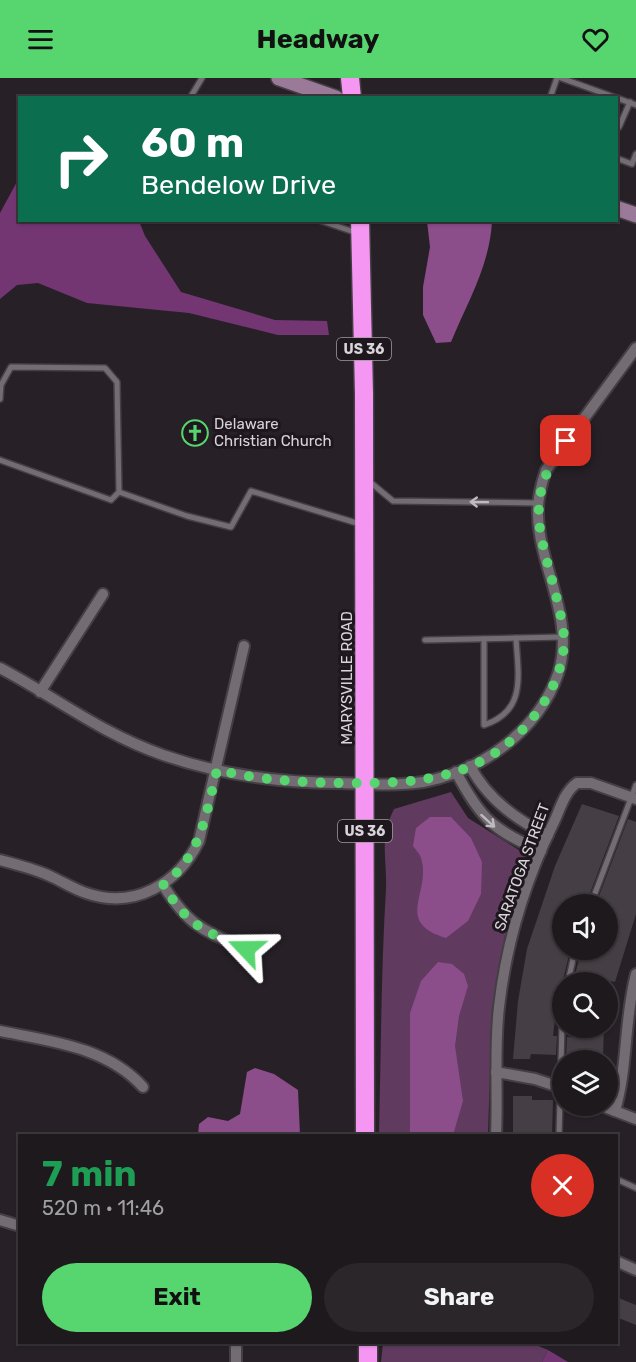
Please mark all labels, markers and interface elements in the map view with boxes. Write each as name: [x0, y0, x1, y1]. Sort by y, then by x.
icon: menu: [24, 23, 57, 56]
text: Headway: [257, 23, 379, 55]
icon: heart: [579, 23, 612, 56]
text: 60 m: [141, 118, 244, 168]
icon: right: [42, 120, 120, 198]
text: Bendelow Drive: [141, 169, 336, 201]
road number: US 36: [337, 338, 391, 360]
place label: Delaware Christian Church: [214, 415, 332, 450]
pin: [540, 415, 591, 466]
church icon: Delaware Christian Church: [180, 418, 210, 448]
icon: arrive: [549, 424, 582, 457]
one-way arrow: [470, 497, 490, 508]
street label: MARYSVILLE ROAD: [338, 611, 356, 745]
street label: SARATOGA STREET: [491, 800, 554, 933]
one-way arrow: [480, 814, 495, 828]
road number: US 36: [338, 820, 392, 842]
map controls: [552, 894, 618, 1116]
button: sound: [552, 894, 618, 960]
position arrow: [214, 917, 278, 981]
button: search: [552, 972, 618, 1038]
button: layers: [552, 1050, 618, 1116]
text: 7 min: [42, 1152, 137, 1195]
button: close: [531, 1154, 594, 1217]
text: 520 m · 11:46: [42, 1196, 164, 1220]
button: Exit: [42, 1263, 312, 1332]
button: Share: [324, 1263, 594, 1332]

